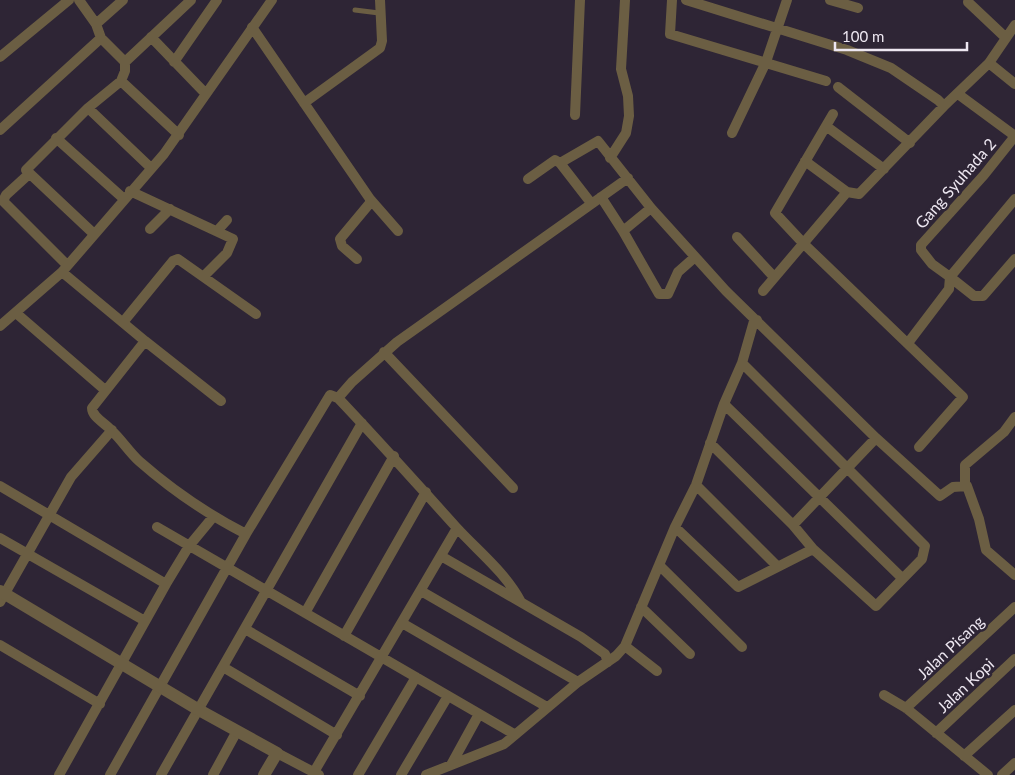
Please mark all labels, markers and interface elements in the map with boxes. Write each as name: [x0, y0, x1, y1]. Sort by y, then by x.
scale bar: [835, 20, 968, 52]
text: 100 m: [842, 27, 884, 45]
street label: Gang Syuhada 2: [911, 134, 999, 232]
street label: Jalan Pisang: [913, 611, 987, 683]
street label: Jalan Kopi: [933, 654, 997, 716]

